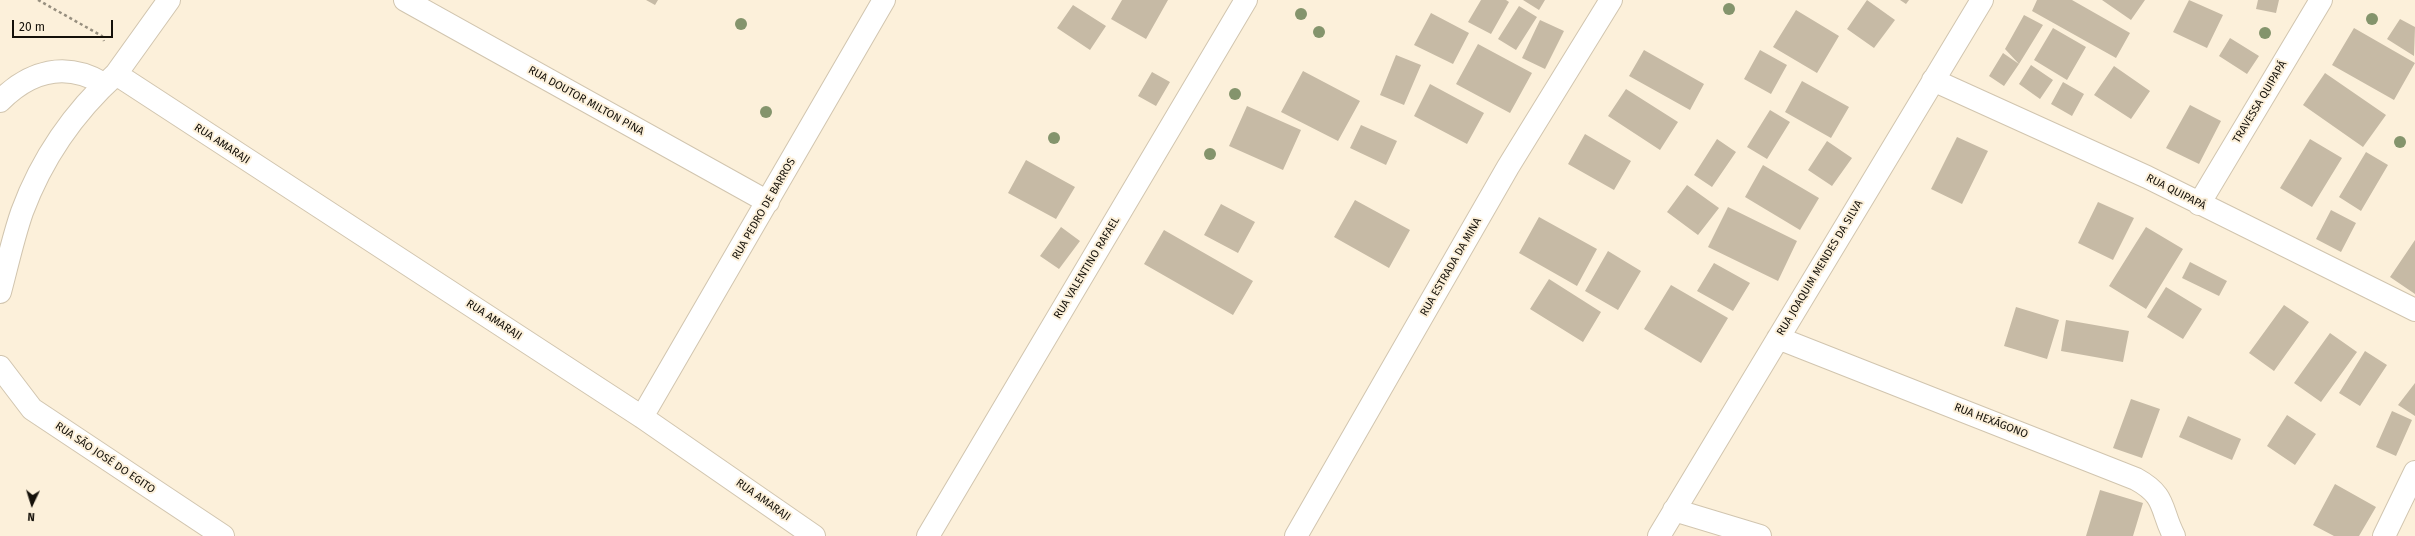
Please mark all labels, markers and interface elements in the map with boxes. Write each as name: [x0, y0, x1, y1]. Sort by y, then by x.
scale bar: [14, 12, 115, 38]
text: 20 m: [19, 20, 45, 34]
street label: TRAVESSA QUIPAPÁ: [2230, 58, 2290, 146]
street label: RUA DOUTOR MILTON PINA: [526, 64, 646, 138]
street label: RUA AMARAJI: [192, 121, 252, 167]
street label: RUA PEDRO DE BARROS: [730, 156, 798, 262]
street label: RUA QUIPAPÁ: [2144, 171, 2208, 213]
street label: RUA JOAQUIM MENDES DA SILVA: [1774, 198, 1866, 338]
street label: RUA VALENTINO RAFAEL: [1051, 215, 1123, 321]
street label: RUA ESTRADA DA MINA: [1417, 216, 1485, 318]
street label: RUA AMARAJI: [464, 297, 524, 343]
street label: RUA HEXÁGONO: [1952, 401, 2030, 441]
street label: RUA SÃO JOSÉ DO EGITO: [52, 420, 158, 496]
street label: RUA AMARAJI: [733, 476, 793, 524]
north arrow: [12, 484, 52, 524]
text: N: [27, 510, 35, 523]

